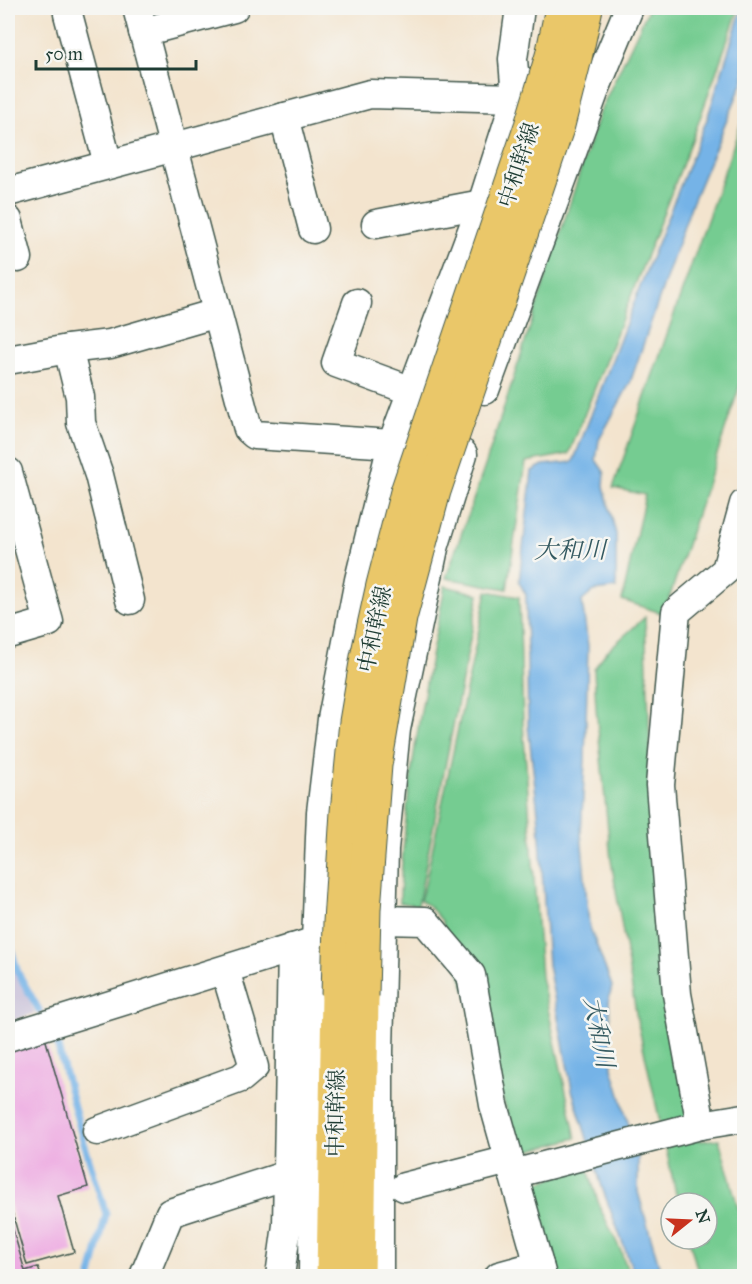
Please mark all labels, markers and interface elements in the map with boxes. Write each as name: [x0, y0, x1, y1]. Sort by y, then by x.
scale bar: [36, 33, 196, 71]
text: 50 m: [45, 43, 83, 65]
street label: 中和幹線: [492, 119, 545, 211]
water label: 大和川: [534, 535, 609, 565]
street label: 中和幹線: [352, 583, 397, 675]
water label: 大和川: [577, 994, 621, 1073]
street label: 中和幹線: [321, 1069, 350, 1157]
north arrow: [659, 1191, 719, 1251]
text: N: [692, 1207, 714, 1226]

